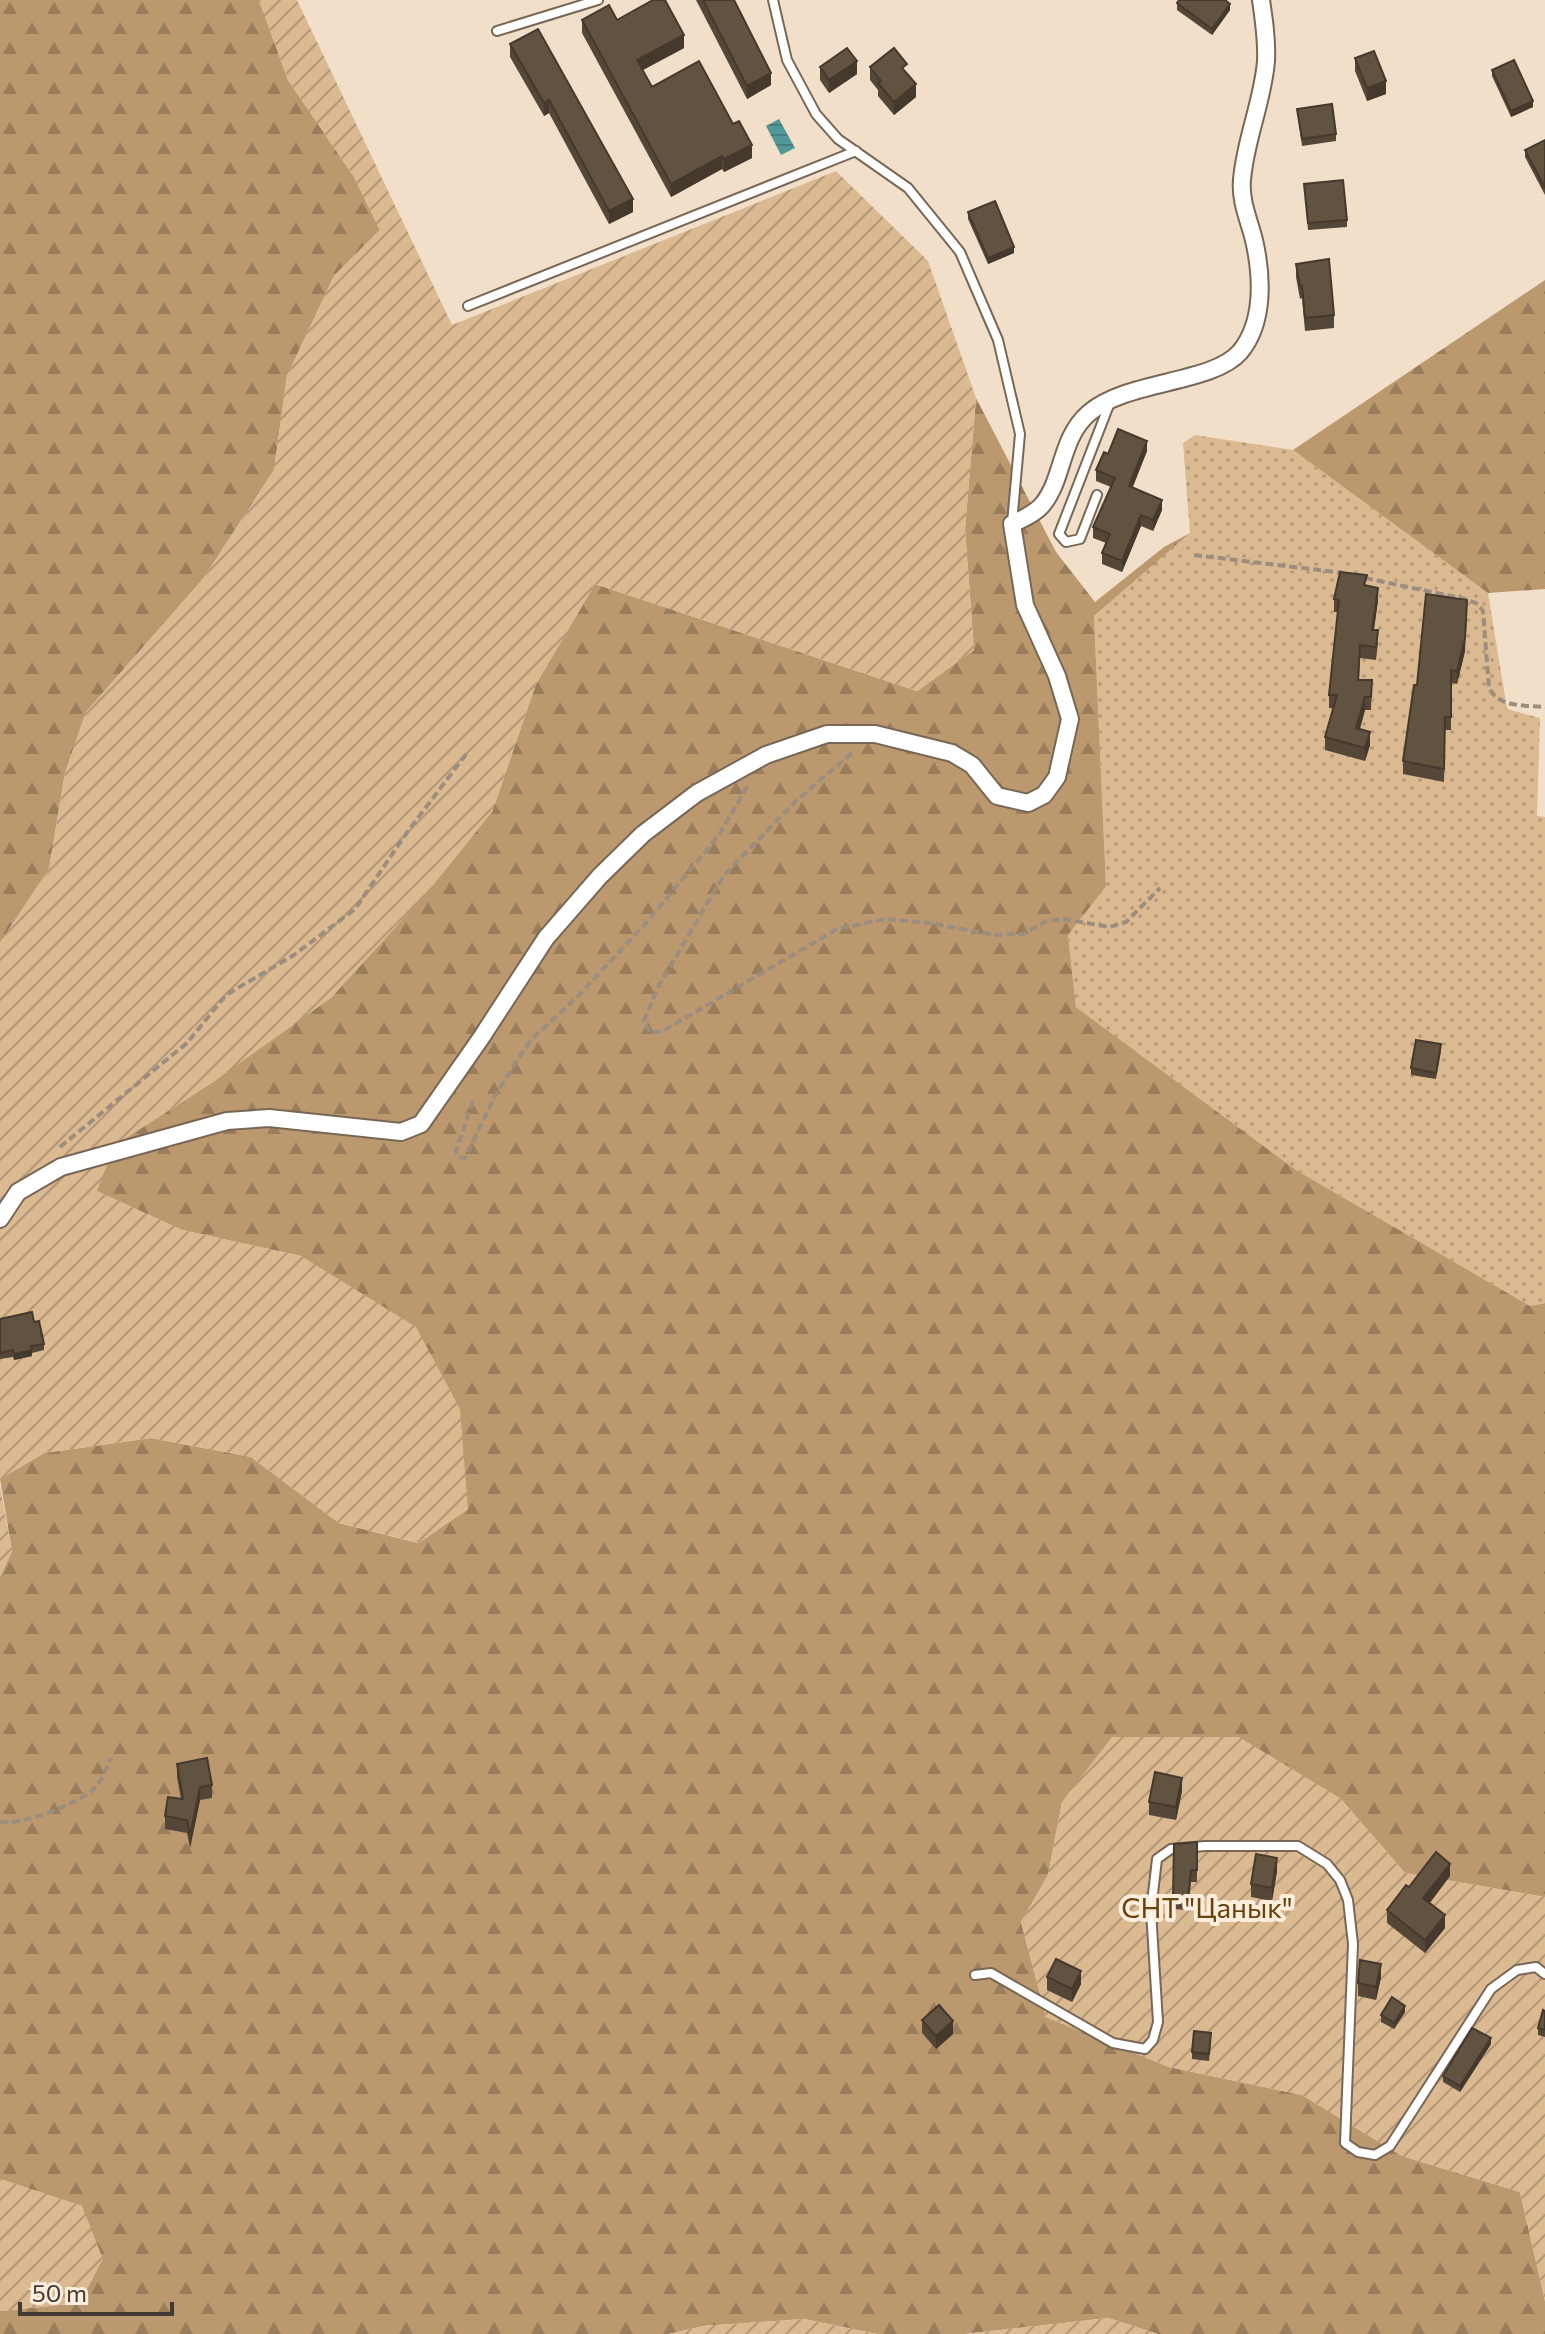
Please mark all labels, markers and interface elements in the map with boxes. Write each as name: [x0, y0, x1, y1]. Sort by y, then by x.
park label: СНТ "Цанык": [1121, 1890, 1293, 1924]
scale bar: [20, 2266, 172, 2316]
text: 50 m: [32, 2278, 87, 2307]

